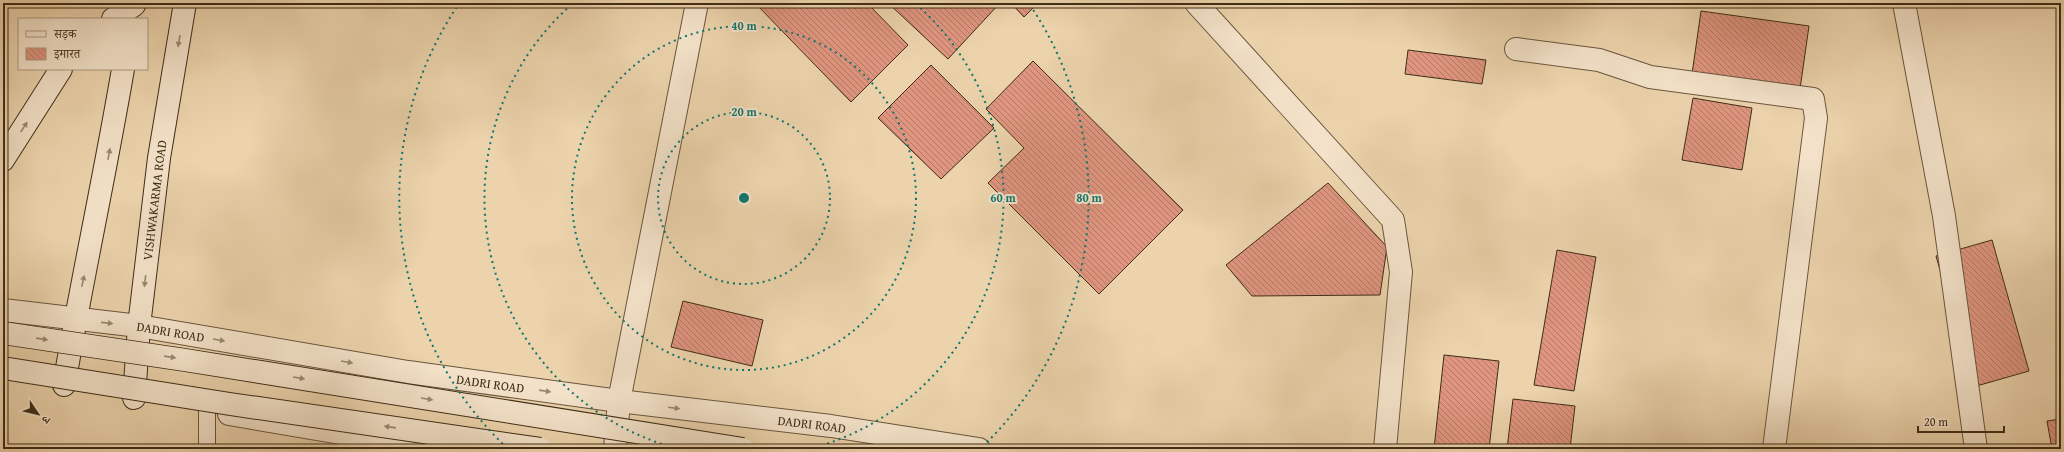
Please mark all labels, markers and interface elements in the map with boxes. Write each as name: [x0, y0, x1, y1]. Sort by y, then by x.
text: 40 m: [731, 17, 757, 34]
legend: [18, 18, 148, 70]
text: सड़क: [53, 25, 78, 42]
one-way arrow: [176, 35, 182, 48]
text: इमारत: [53, 45, 81, 62]
text: 20 m: [731, 103, 757, 120]
one-way arrow: [20, 122, 28, 132]
street label: VISHWAKARMA ROAD: [137, 139, 171, 261]
one-way arrow: [106, 148, 112, 160]
text: 60 m: [990, 189, 1016, 206]
text: 80 m: [1076, 189, 1102, 206]
centre of rings: [737, 191, 751, 205]
one-way arrow: [80, 275, 86, 287]
one-way arrow: [141, 275, 148, 287]
street label: DADRI ROAD: [135, 316, 206, 347]
one-way arrow: [101, 319, 113, 326]
one-way arrow: [36, 336, 48, 342]
one-way arrow: [213, 337, 225, 343]
one-way arrow: [164, 354, 176, 360]
one-way arrow: [341, 359, 353, 365]
street label: DADRI ROAD: [455, 369, 526, 397]
one-way arrow: [293, 375, 305, 381]
one-way arrow: [539, 388, 551, 394]
north arrow: [18, 394, 58, 434]
one-way arrow: [421, 396, 433, 402]
one-way arrow: [668, 404, 680, 411]
scale bar: [1918, 408, 2004, 434]
street label: DADRI ROAD: [777, 410, 847, 438]
text: उ: [37, 412, 55, 428]
text: 20 m: [1924, 413, 1948, 430]
one-way arrow: [384, 424, 396, 430]

